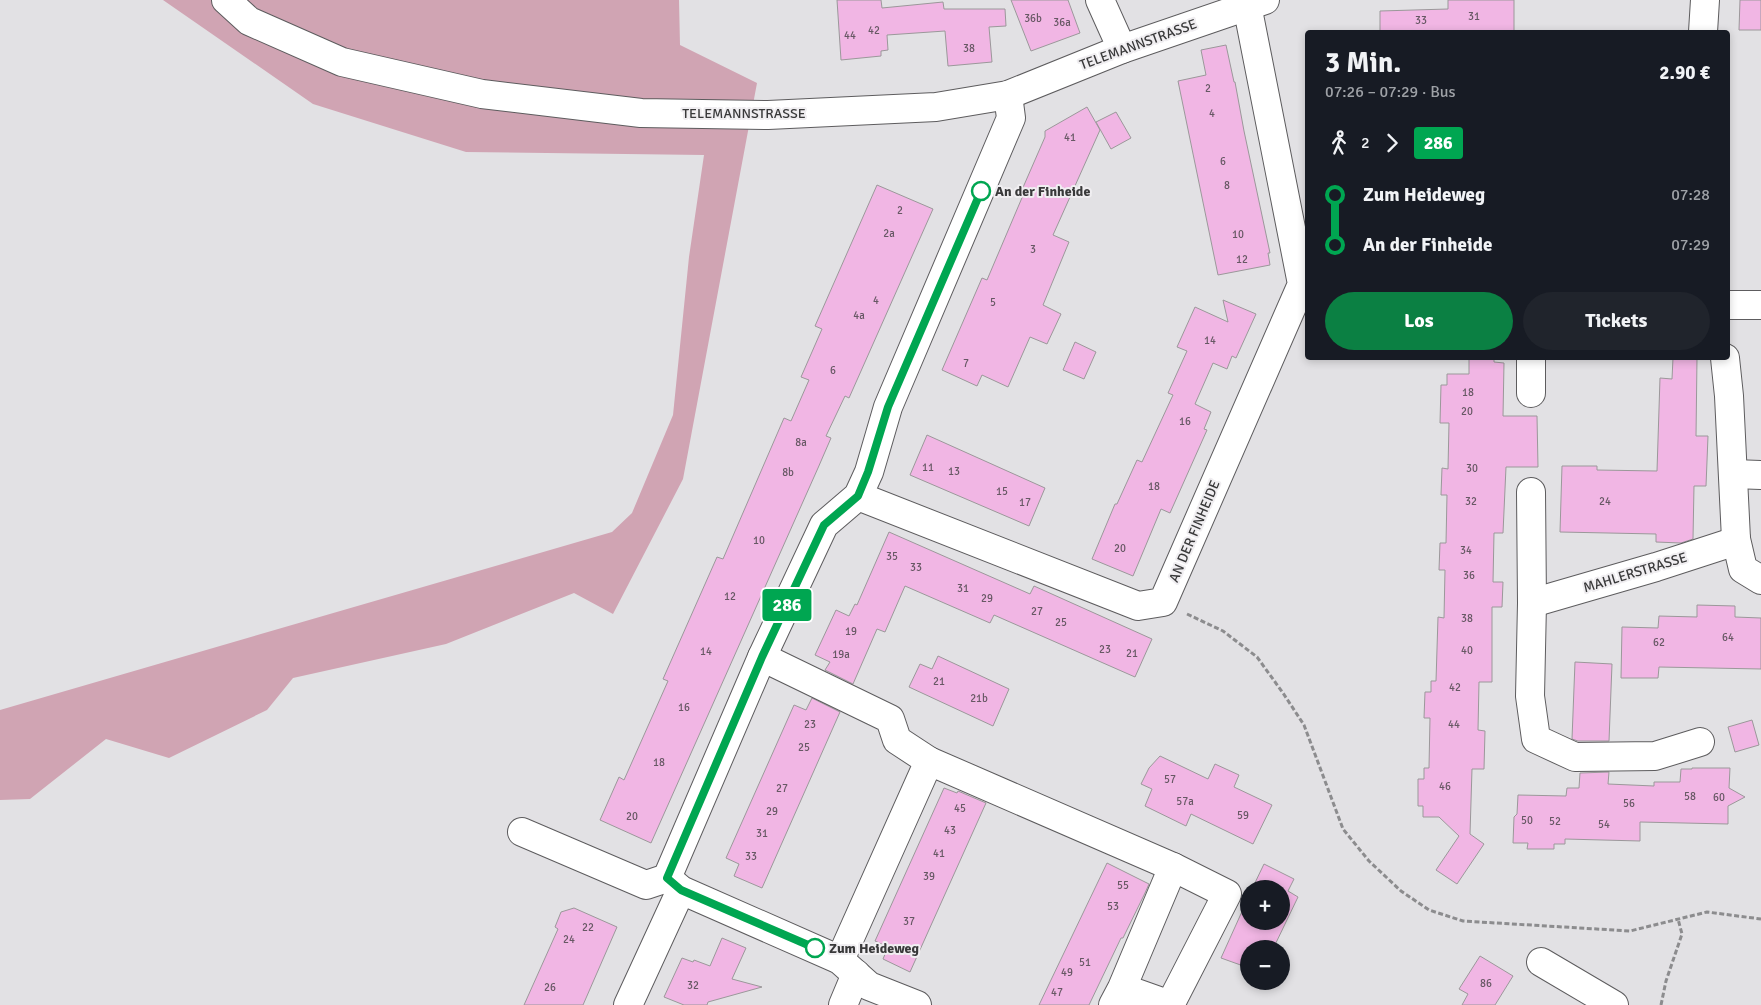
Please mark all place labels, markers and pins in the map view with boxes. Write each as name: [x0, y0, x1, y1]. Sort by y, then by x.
marker: An der Finheide: [971, 181, 991, 201]
place label: An der Finheide: [995, 183, 1090, 200]
marker: Zum Heideweg: [805, 938, 825, 958]
place label: Zum Heideweg: [829, 940, 920, 957]

